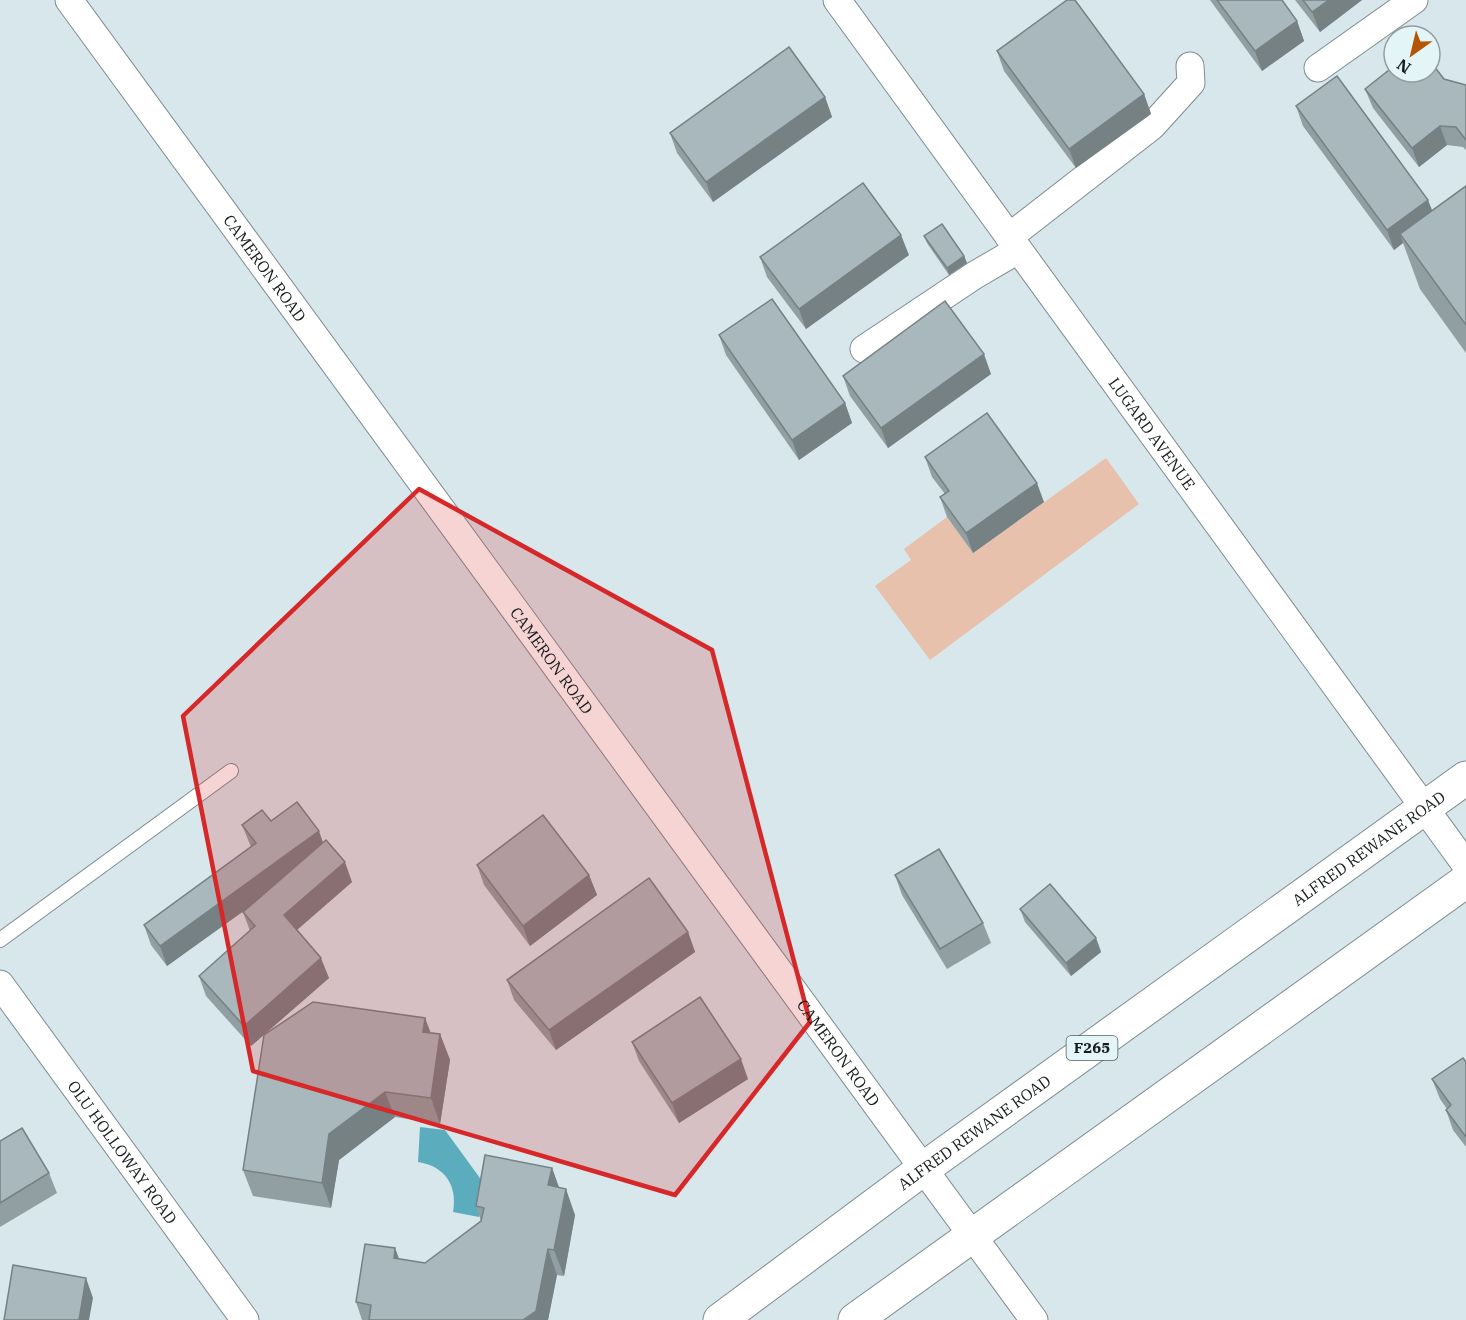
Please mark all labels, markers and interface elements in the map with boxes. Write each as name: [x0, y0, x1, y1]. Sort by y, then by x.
north arrow: [1382, 24, 1442, 84]
text: N: [1393, 55, 1414, 78]
street label: CAMERON ROAD: [219, 211, 311, 325]
street label: LUGARD AVENUE: [1105, 373, 1200, 494]
street label: CAMERON ROAD: [506, 603, 597, 718]
street label: ALFRED REWANE ROAD: [1288, 786, 1449, 910]
street label: CAMERON ROAD: [793, 995, 884, 1110]
road number: F265: [1066, 1036, 1118, 1060]
street label: ALFRED REWANE ROAD: [894, 1070, 1055, 1194]
street label: OLU HOLLOWAY ROAD: [64, 1076, 182, 1228]

